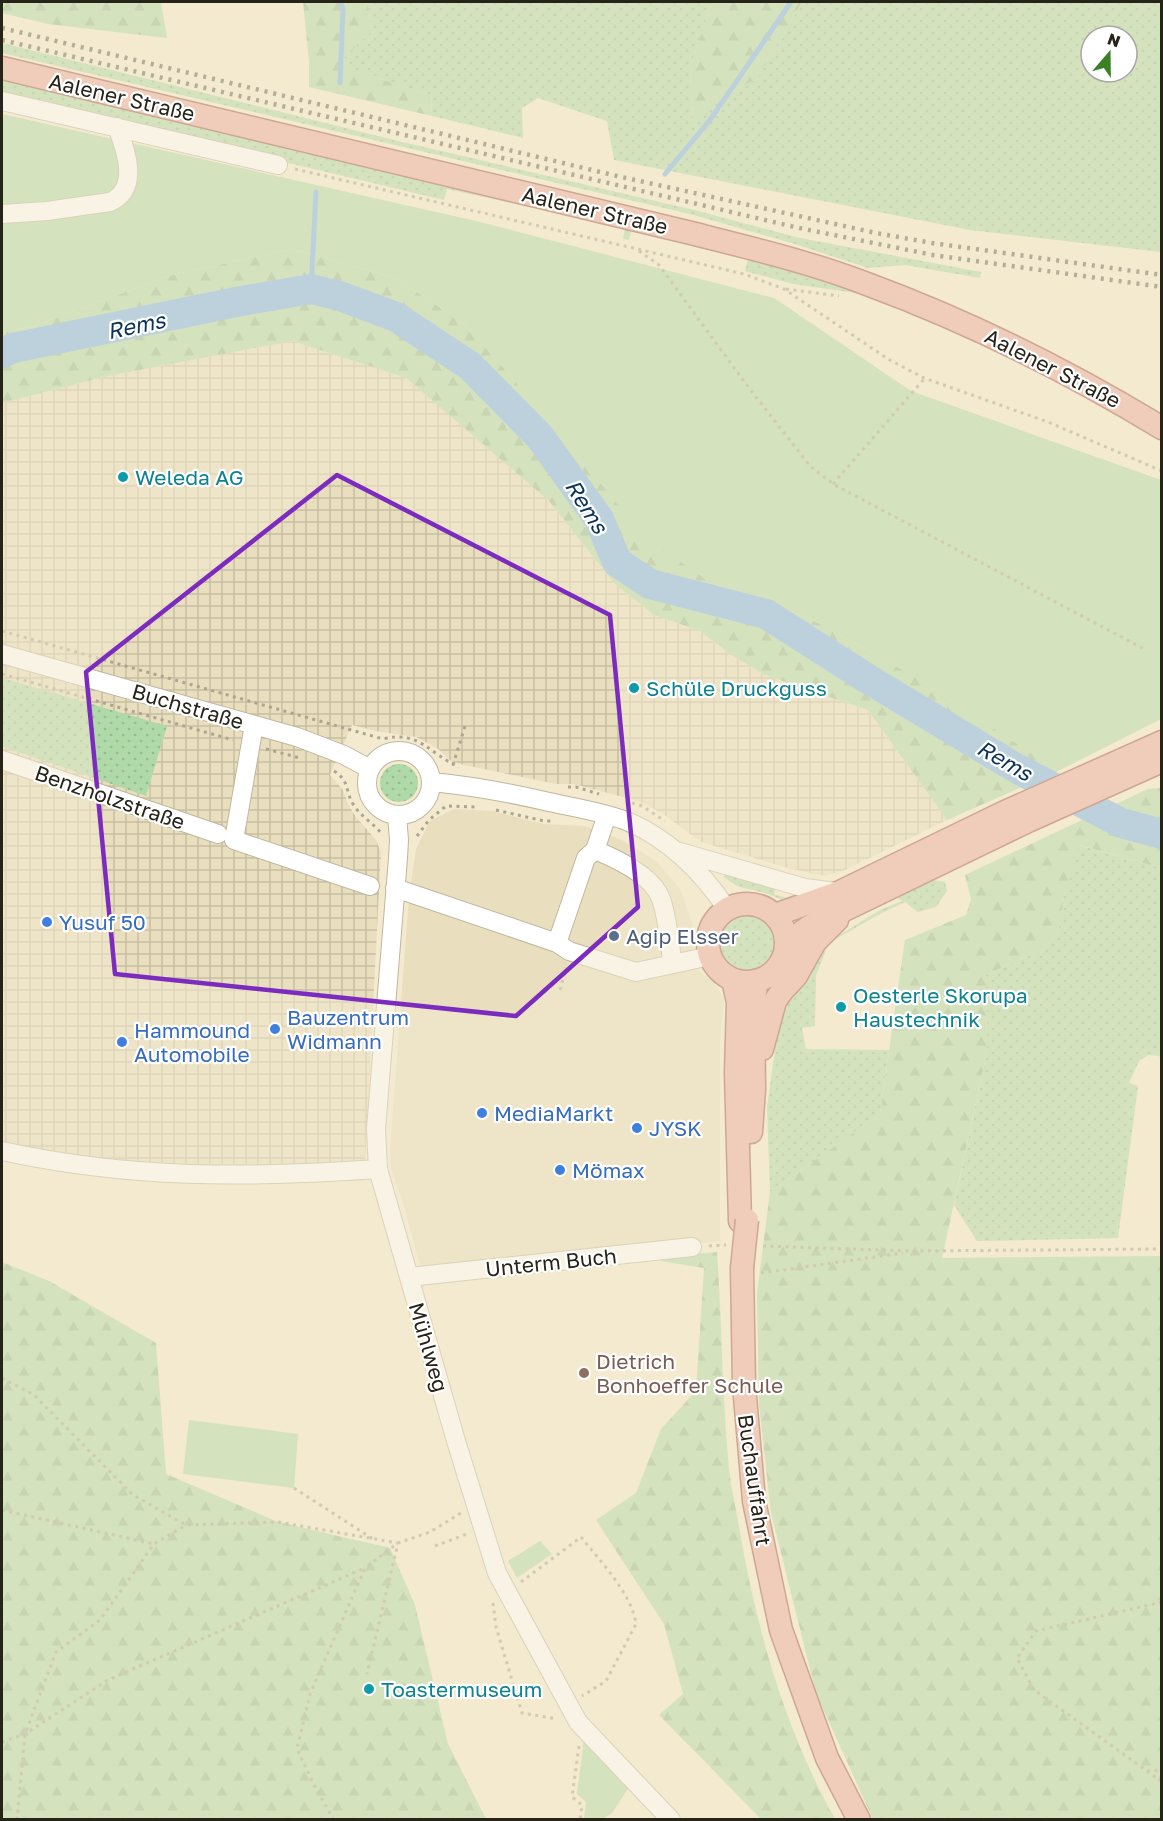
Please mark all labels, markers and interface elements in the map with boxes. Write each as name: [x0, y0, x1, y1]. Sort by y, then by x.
north arrow: [1079, 24, 1139, 84]
text: N: [1105, 28, 1123, 51]
street label: Aalener Straße: [47, 68, 197, 126]
street label: Aalener Straße: [520, 181, 670, 239]
water label: Rems: [105, 305, 169, 344]
street label: Aalener Straße: [981, 323, 1125, 413]
place label: Weleda AG: [135, 464, 244, 490]
marker: Weleda AG: [116, 470, 130, 484]
water label: Rems: [560, 474, 615, 539]
place label: Schüle Druckguss: [646, 675, 827, 701]
street label: Buchstraße: [129, 678, 247, 734]
marker: Schüle Druckguss: [627, 681, 641, 695]
water label: Rems: [973, 734, 1038, 787]
street label: Benzholzstraße: [32, 759, 188, 835]
place label: Yusuf 50: [59, 909, 146, 935]
marker: Yusuf 50: [40, 915, 54, 929]
place label: Agip Elsser: [626, 923, 739, 949]
marker: Agip Elsser: [607, 929, 621, 943]
place label: Oesterle Skorupa Haustechnik: [853, 982, 1028, 1032]
marker: Oesterle Skorupa Haustechnik: [834, 1000, 848, 1014]
place label: Bauzentrum Widmann: [287, 1004, 409, 1054]
place label: Hammound Automobile: [134, 1017, 250, 1067]
marker: Bauzentrum Widmann: [268, 1022, 282, 1036]
marker: Hammound Automobile: [115, 1035, 129, 1049]
place label: MediaMarkt: [494, 1100, 613, 1126]
marker: MediaMarkt: [475, 1106, 489, 1120]
place label: JYSK: [649, 1115, 702, 1141]
marker: JYSK: [630, 1121, 644, 1135]
place label: Mömax: [572, 1157, 645, 1183]
marker: Mömax: [553, 1163, 567, 1177]
street label: Unterm Buch: [484, 1242, 618, 1282]
street label: Mühlweg: [404, 1299, 454, 1395]
place label: Dietrich Bonhoeffer Schule: [596, 1348, 783, 1398]
marker: Dietrich Bonhoeffer Schule: [577, 1366, 591, 1380]
street label: Buchauffahrt: [733, 1413, 777, 1547]
place label: Toastermuseum: [381, 1676, 542, 1702]
marker: Toastermuseum: [362, 1682, 376, 1696]

